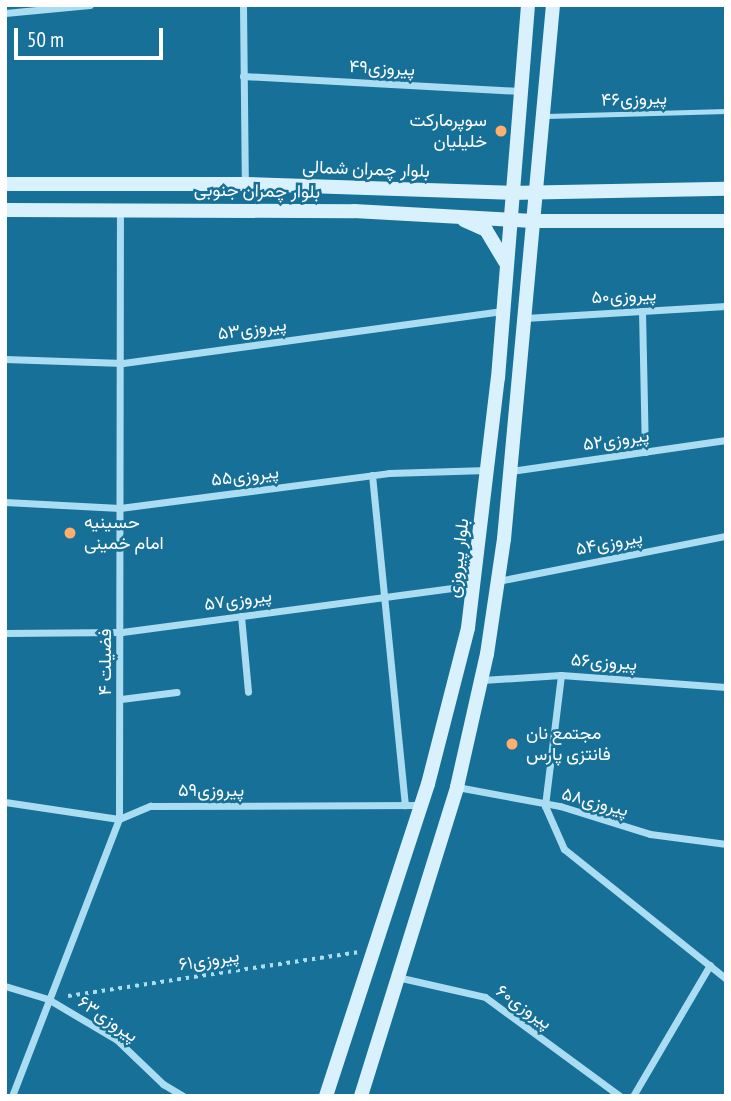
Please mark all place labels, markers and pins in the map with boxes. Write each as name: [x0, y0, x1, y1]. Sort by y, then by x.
place label: سوپرمارکت خلیلیان: [410, 110, 487, 152]
marker: سوپرمارکت خلیلیان: [493, 123, 509, 139]
place label: حسینیه امام خمینی: [84, 512, 164, 554]
marker: حسینیه امام خمینی: [62, 525, 78, 541]
place label: مجتمع نان فانتزی پارس: [526, 723, 611, 766]
marker: مجتمع نان فانتزی پارس: [504, 736, 520, 752]

